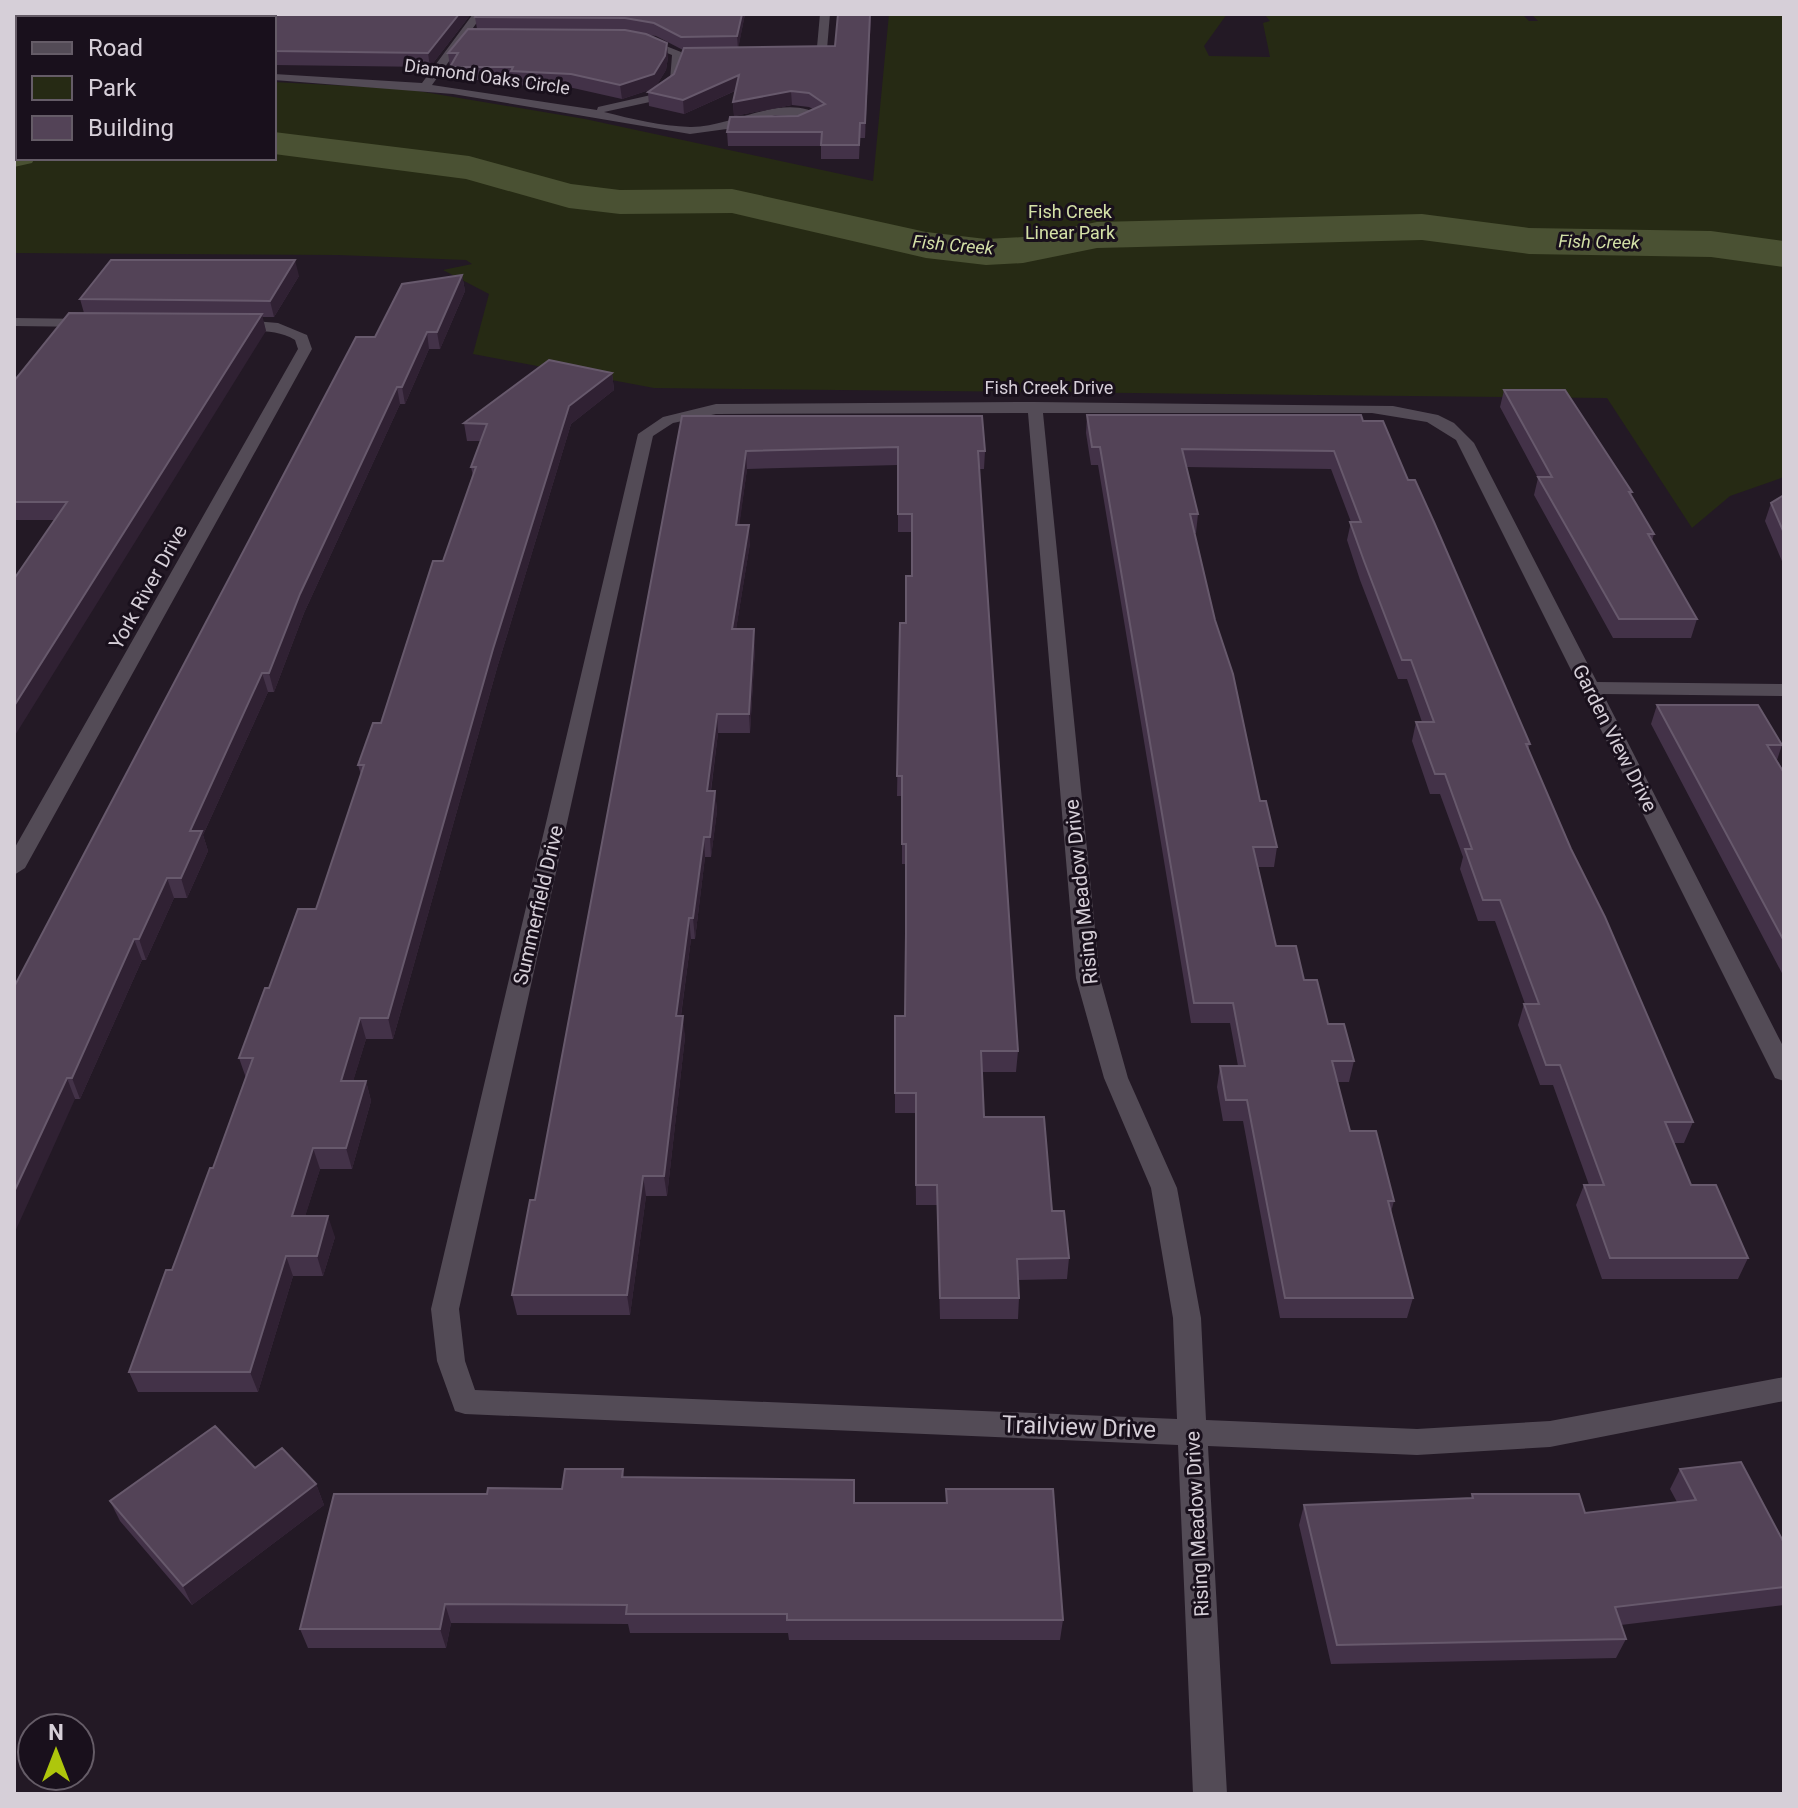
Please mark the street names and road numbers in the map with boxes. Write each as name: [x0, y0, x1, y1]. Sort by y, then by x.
street label: Diamond Oaks Circle: [403, 54, 571, 99]
street label: Fish Creek Drive: [985, 377, 1113, 398]
street label: York River Drive: [104, 521, 192, 653]
street label: Garden View Drive: [1568, 660, 1662, 816]
street label: Rising Meadow Drive: [1059, 798, 1103, 986]
street label: Summerfield Drive: [508, 823, 568, 987]
street label: Trailview Drive: [1002, 1410, 1156, 1444]
street label: Rising Meadow Drive: [1180, 1430, 1214, 1618]

